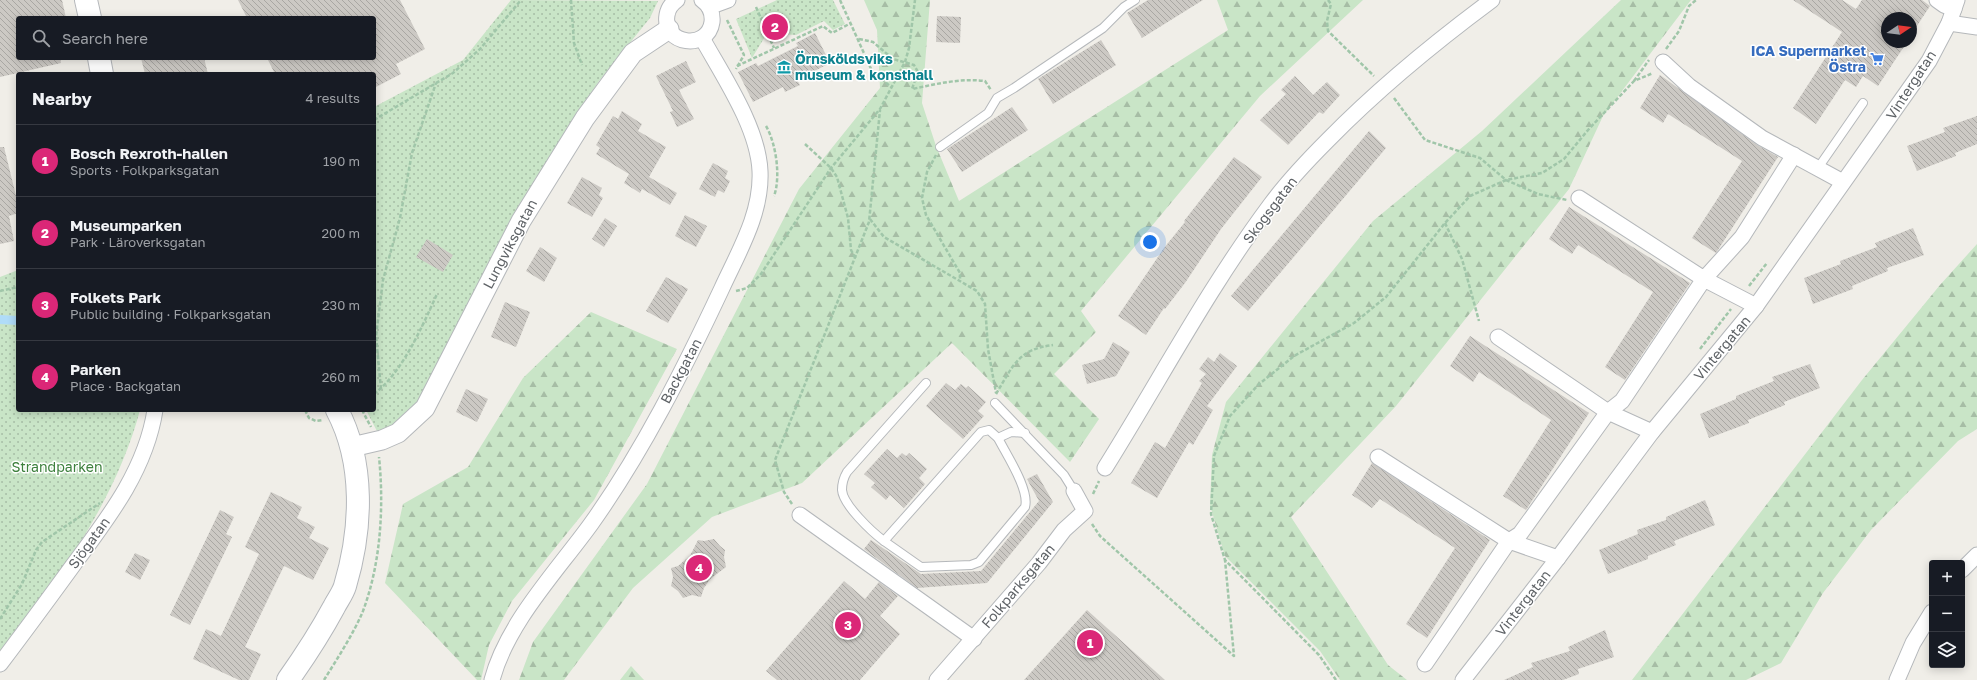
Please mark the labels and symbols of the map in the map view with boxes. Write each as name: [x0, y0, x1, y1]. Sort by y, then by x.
pin: 2: [762, 12, 788, 42]
north arrow: [1881, 12, 1917, 48]
place label: ICA Supermarket Östra: [1751, 42, 1866, 75]
street label: Vintergatan: [1882, 47, 1939, 123]
place label: Örnsköldsviks museum & konsthall: [795, 50, 934, 83]
supermarket icon: ICA Supermarket Östra: [1869, 51, 1885, 67]
museum icon: Örnsköldsviks museum & konsthall: [776, 59, 792, 75]
street label: Skogsgatan: [1239, 173, 1300, 247]
street label: Lungviksgatan: [479, 196, 540, 291]
your location: [1140, 232, 1160, 252]
street label: Vintergatan: [1690, 312, 1754, 383]
street label: Backgatan: [656, 335, 705, 406]
park label: Strandparken: [11, 458, 103, 475]
street label: Sjögatan: [64, 514, 113, 572]
street label: Folkparksgatan: [977, 540, 1058, 631]
pin: 4: [686, 553, 712, 583]
street label: Vintergatan: [1492, 566, 1554, 639]
pin: 3: [835, 610, 861, 640]
pin: 1: [1077, 628, 1103, 658]

